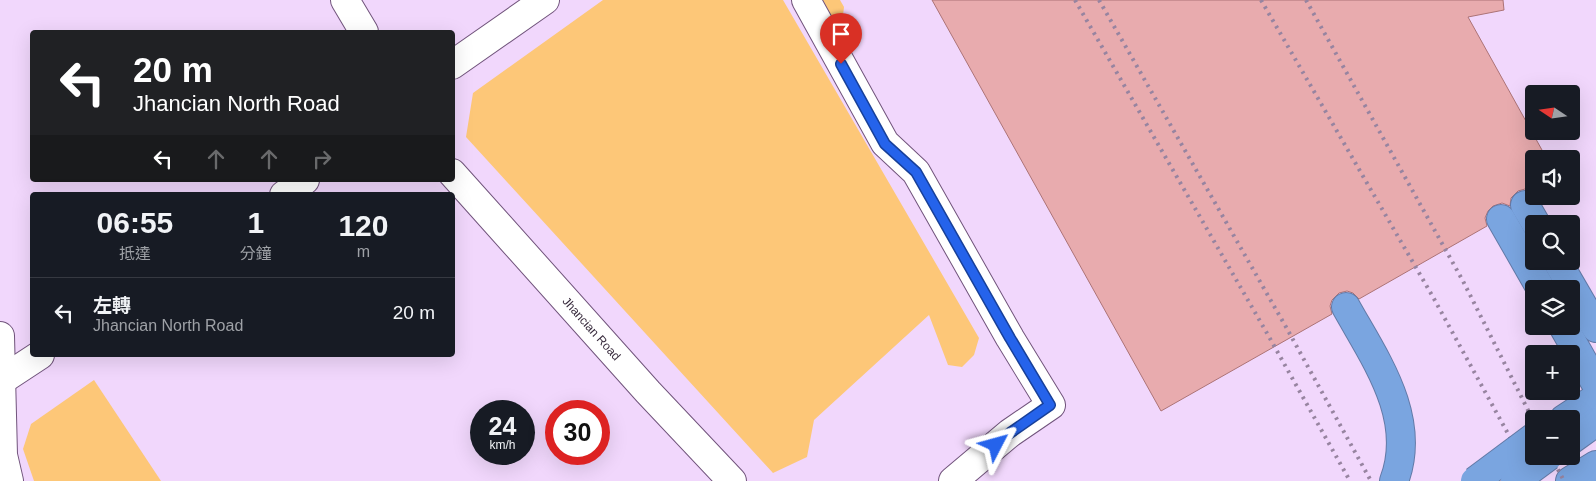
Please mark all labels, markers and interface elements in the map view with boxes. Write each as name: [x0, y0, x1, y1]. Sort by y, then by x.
pin: [820, 13, 862, 64]
icon: arrive: [827, 20, 855, 48]
icon: left: [50, 50, 115, 115]
text: 20 m: [133, 50, 213, 89]
north arrow: [1525, 85, 1580, 140]
map controls: [1525, 85, 1580, 465]
text: Jhancian North Road: [133, 91, 340, 116]
icon: left: [149, 145, 177, 173]
icon: ahead: [202, 145, 230, 173]
icon: ahead: [255, 145, 283, 173]
icon: right: [308, 145, 336, 173]
button: sound: [1525, 150, 1580, 205]
text: 06:55: [97, 206, 173, 239]
text: 1: [247, 206, 264, 239]
text: 120: [338, 209, 388, 242]
button: search: [1525, 215, 1580, 270]
text: m: [357, 243, 370, 260]
text: 抵達: [119, 245, 151, 262]
text: 分鐘: [240, 245, 272, 262]
button: layers: [1525, 280, 1580, 335]
street label: Jhancian Road: [559, 294, 623, 363]
text: 左轉: [93, 295, 131, 316]
icon: left: [50, 299, 78, 327]
text: 20 m: [393, 302, 435, 323]
text: Jhancian North Road: [93, 317, 243, 334]
button: +: [1525, 345, 1580, 400]
speed limit sign: 30: [545, 400, 610, 465]
button: −: [1525, 410, 1580, 465]
text: 24: [489, 412, 516, 440]
position arrow: [969, 418, 1021, 470]
text: km/h: [489, 438, 516, 452]

